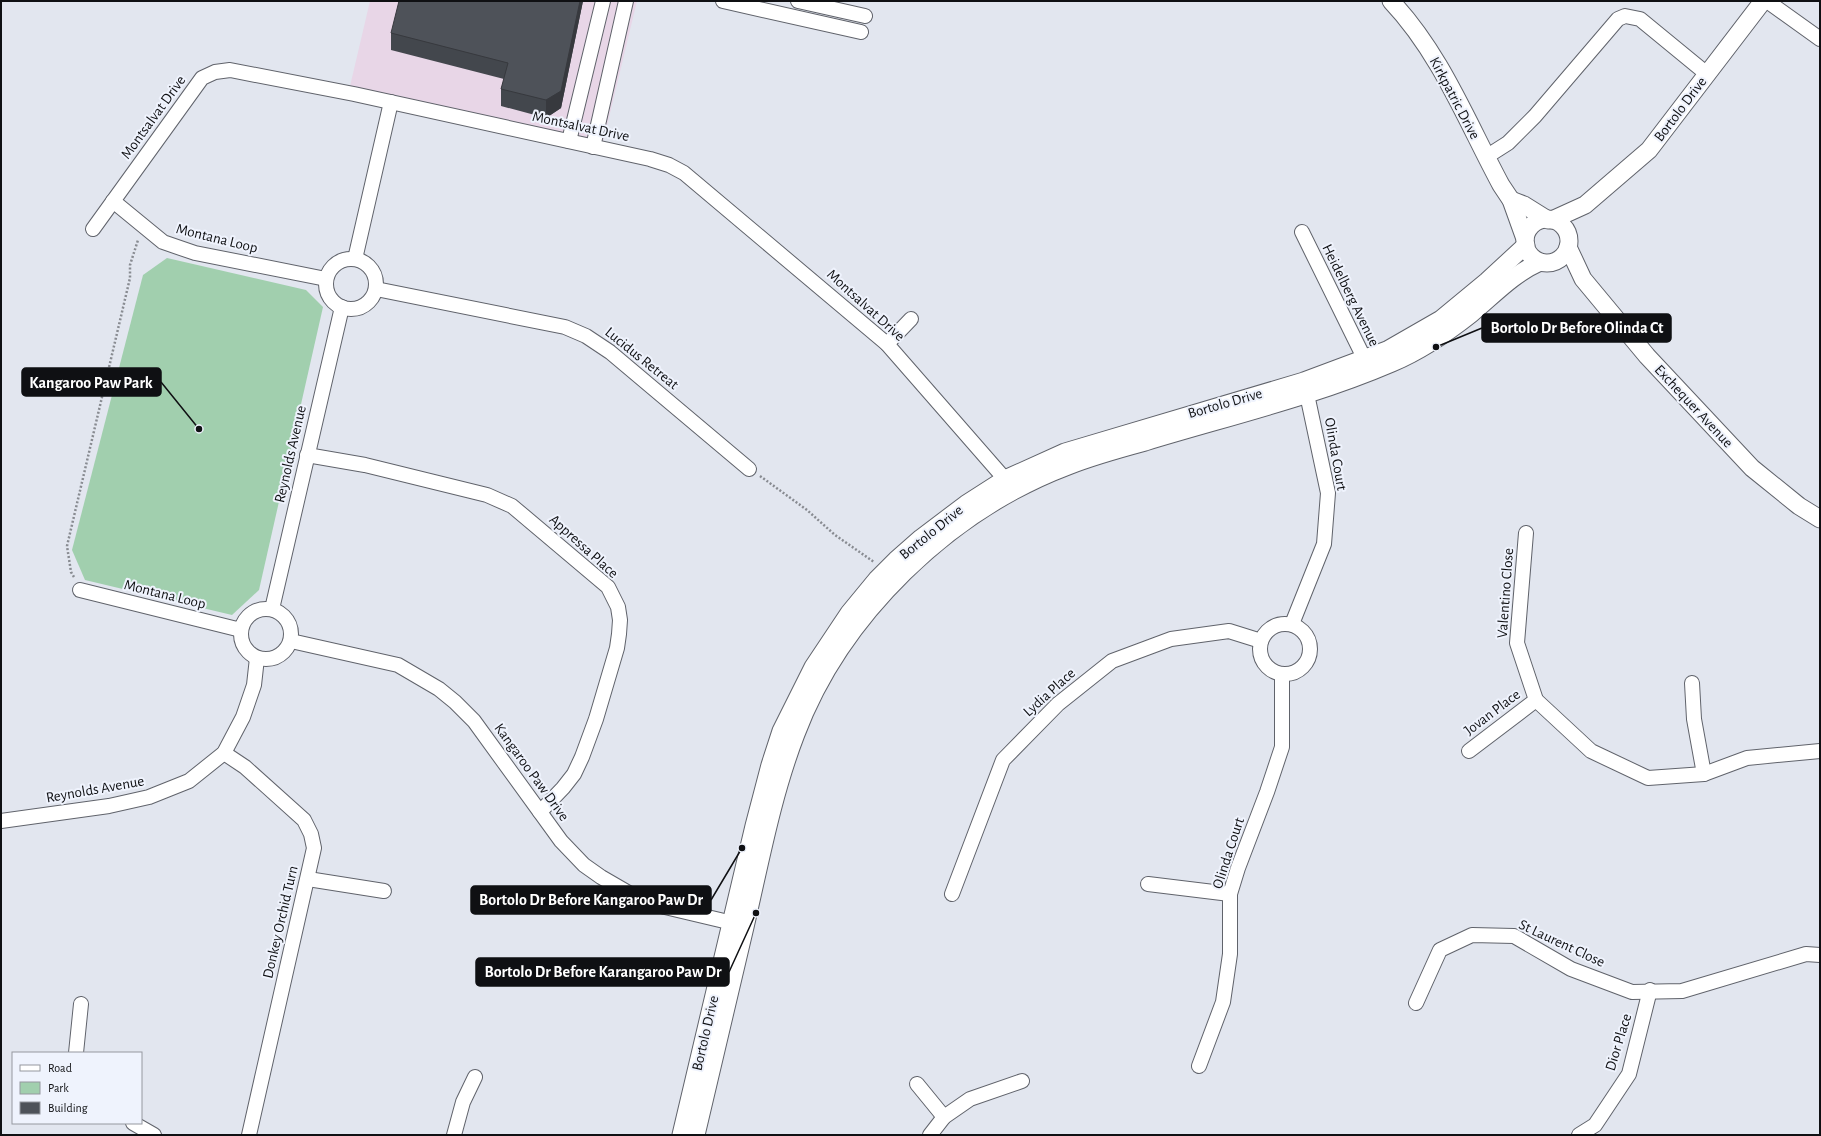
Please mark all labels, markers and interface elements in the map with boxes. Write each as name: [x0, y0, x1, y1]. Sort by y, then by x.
street label: Kirkpatric Drive: [1427, 55, 1483, 142]
street label: Montsalvat Drive: [118, 73, 189, 162]
street label: Bortolo Drive: [1651, 74, 1710, 144]
street label: Montsalvat Drive: [531, 109, 631, 144]
street label: Montana Loop: [175, 221, 259, 256]
street label: Heidelberg Avenue: [1319, 242, 1382, 349]
street label: Montsalvat Drive: [824, 267, 908, 344]
callout: Bortolo Dr Before Olinda Ct: [1482, 314, 1671, 342]
text: Bortolo Dr Before Olinda Ct: [1490, 320, 1664, 336]
street label: Lucidus Retreat: [602, 324, 681, 393]
street label: Exchequer Avenue: [1652, 362, 1736, 451]
callout: Kangaroo Paw Park: [22, 368, 161, 396]
text: Kangaroo Paw Park: [29, 375, 153, 391]
street label: Bortolo Drive: [1186, 386, 1264, 421]
street label: Reynolds Avenue: [272, 404, 309, 504]
street label: Olinda Court: [1322, 416, 1349, 492]
street label: Bortolo Drive: [897, 502, 966, 562]
street label: Appressa Place: [546, 512, 621, 581]
street label: Valentino Close: [1495, 547, 1516, 639]
street label: Montana Loop: [123, 577, 207, 612]
street label: Lydia Place: [1021, 665, 1078, 719]
street label: Jovan Place: [1462, 687, 1523, 738]
street label: Kangaroo Paw Drive: [491, 721, 572, 824]
street label: Reynolds Avenue: [45, 773, 145, 806]
street label: Olinda Court: [1210, 816, 1247, 891]
street label: Donkey Orchid Turn: [260, 864, 301, 980]
callout: Bortolo Dr Before Kangaroo Paw Dr: [471, 886, 711, 914]
text: Bortolo Dr Before Kangaroo Paw Dr: [479, 892, 703, 908]
street label: St Laurent Close: [1516, 917, 1607, 970]
callout: Bortolo Dr Before Karangaroo Paw Dr: [476, 958, 729, 986]
text: Bortolo Dr Before Karangaroo Paw Dr: [485, 964, 722, 980]
street label: Bortolo Drive: [690, 994, 721, 1072]
street label: Dior Place: [1603, 1012, 1634, 1073]
legend: [12, 1052, 142, 1124]
text: Road: [48, 1062, 72, 1074]
text: Park: [48, 1082, 69, 1094]
text: Building: [48, 1102, 88, 1114]

